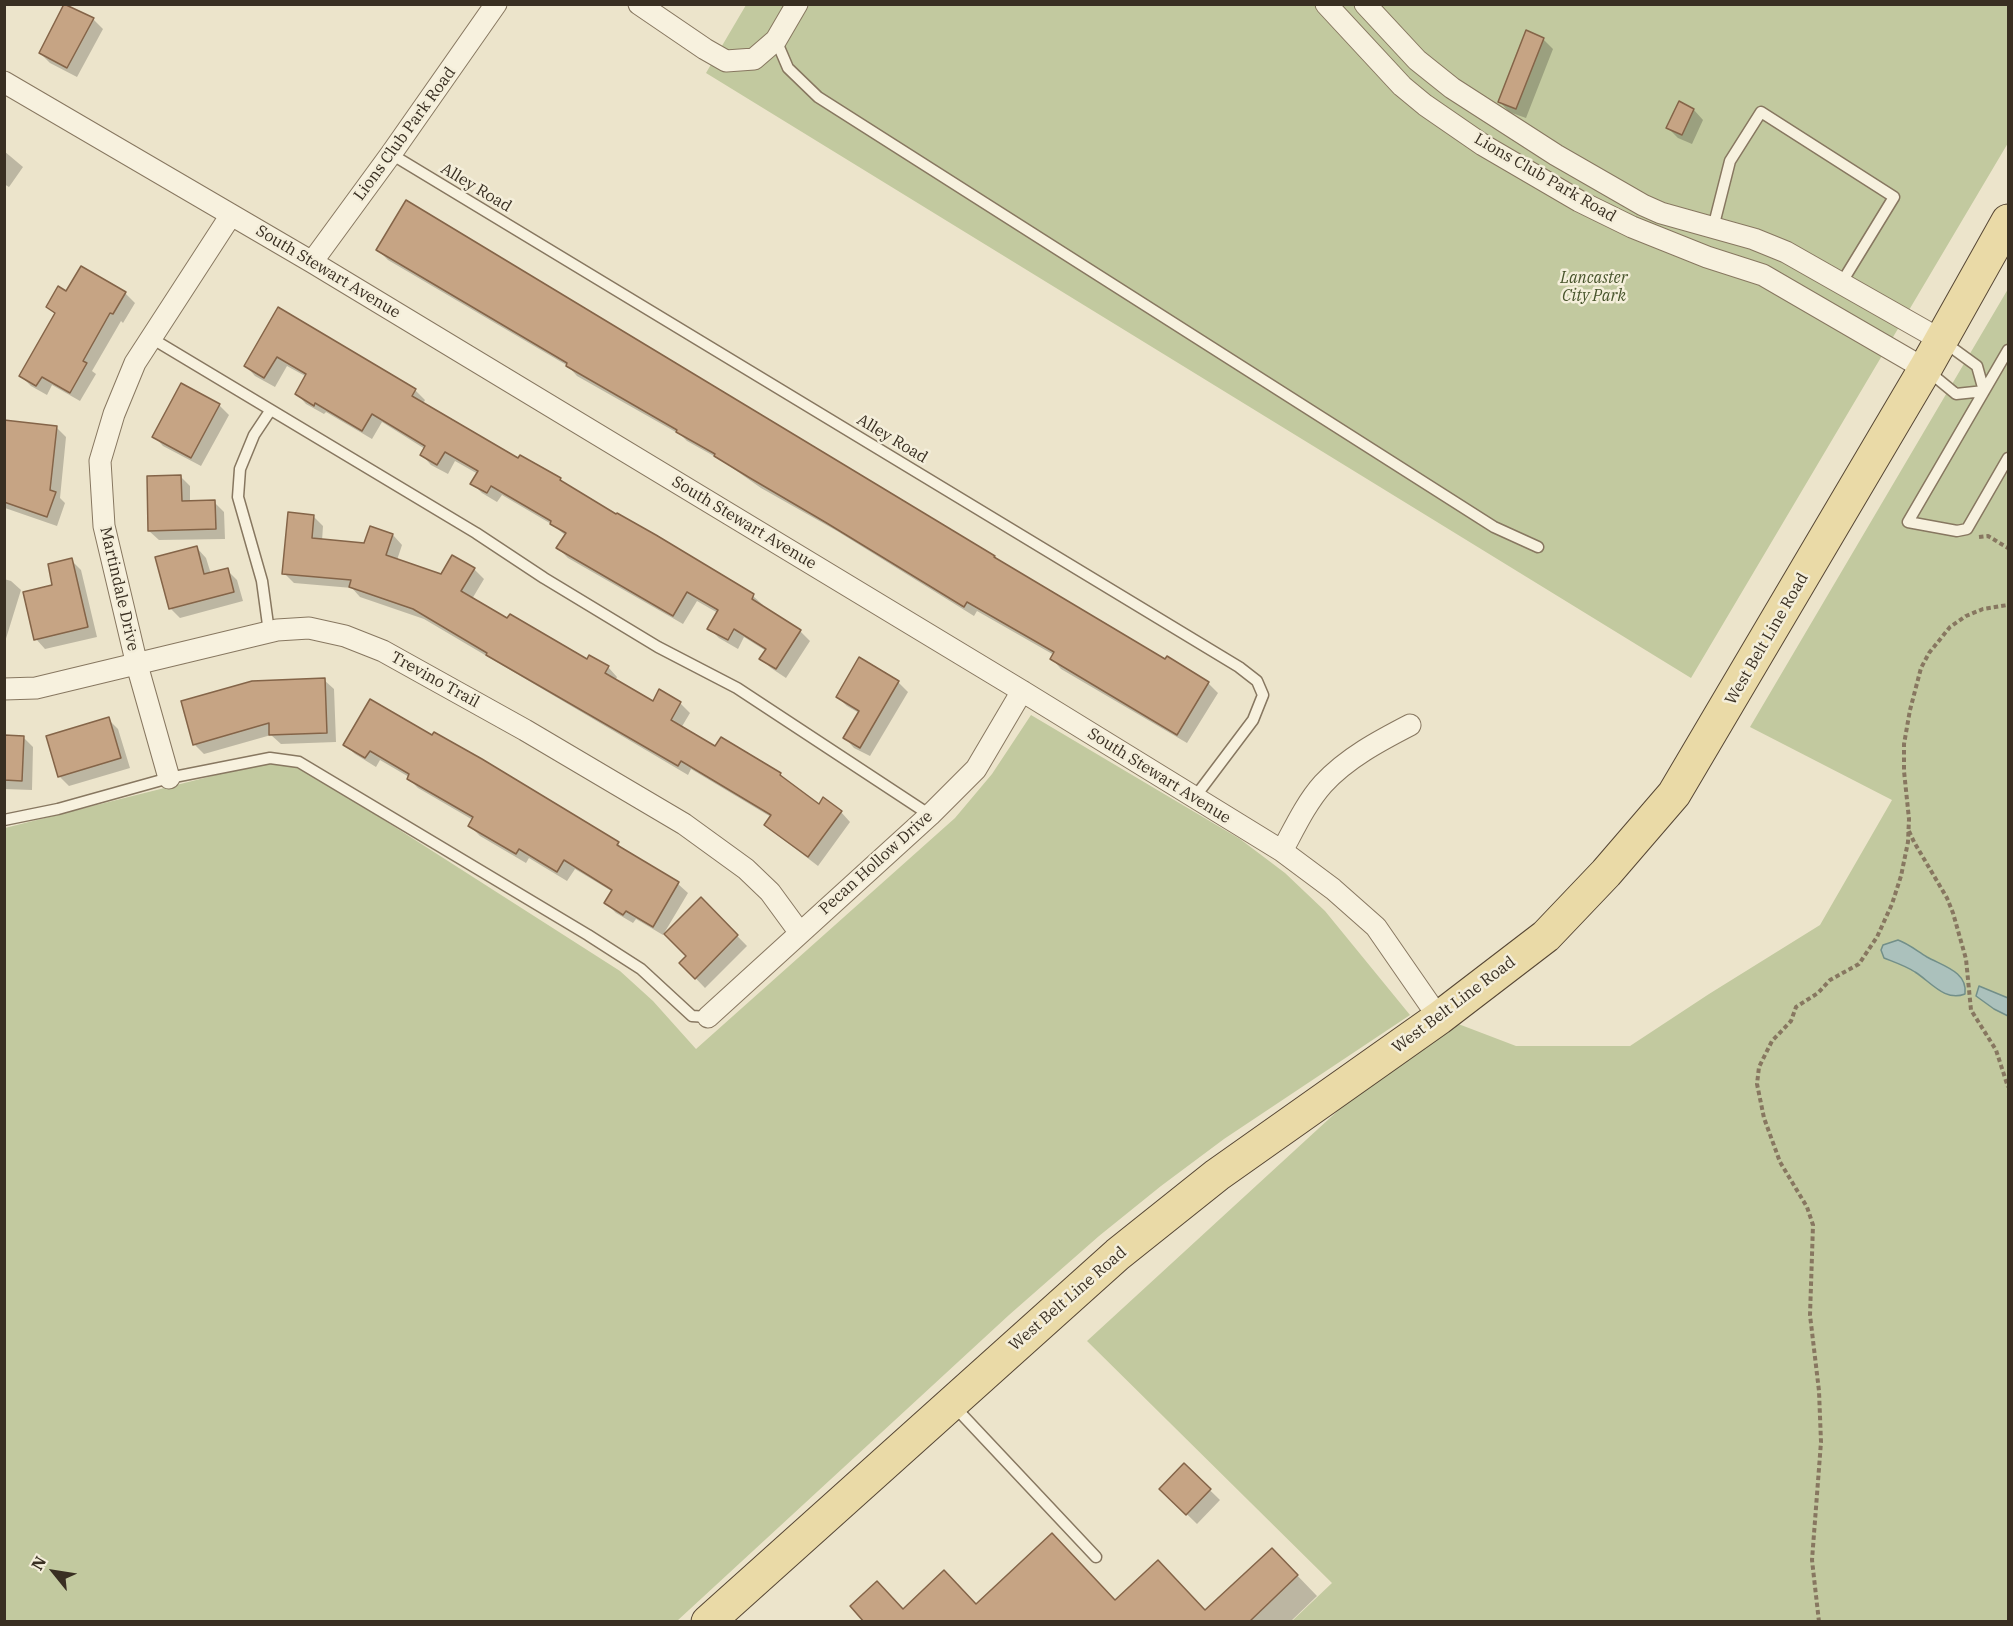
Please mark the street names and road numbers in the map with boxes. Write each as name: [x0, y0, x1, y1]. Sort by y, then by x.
street label: Lions Club Park Road: [350, 63, 460, 205]
street label: Lions Club Park Road: [1471, 130, 1619, 226]
street label: Alley Road: [437, 159, 515, 217]
street label: South Stewart Avenue: [252, 221, 404, 323]
street label: Alley Road: [853, 410, 931, 468]
street label: South Stewart Avenue: [668, 472, 820, 574]
street label: Martindale Drive: [95, 525, 143, 653]
street label: West Belt Line Road: [1721, 570, 1813, 708]
street label: Trevino Trail: [387, 648, 483, 712]
street label: South Stewart Avenue: [1084, 724, 1234, 828]
street label: Pecan Hollow Drive: [815, 807, 937, 919]
street label: West Belt Line Road: [1389, 952, 1519, 1058]
street label: West Belt Line Road: [1005, 1243, 1131, 1355]

